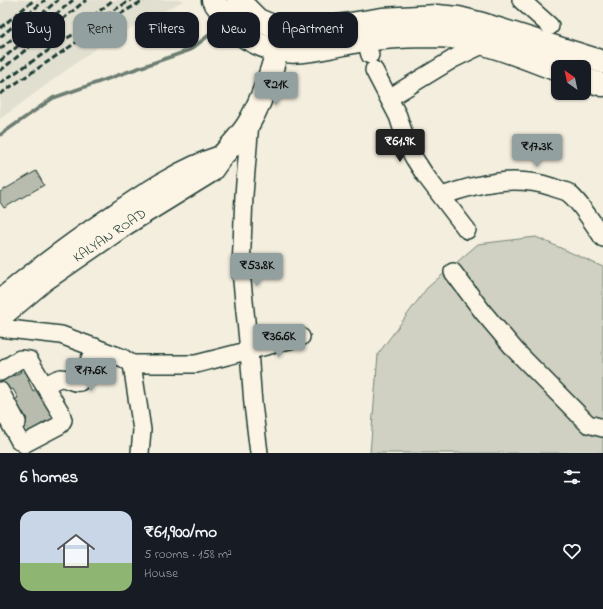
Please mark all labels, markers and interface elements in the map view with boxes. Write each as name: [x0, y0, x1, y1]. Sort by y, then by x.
chip: Buy: [12, 12, 65, 48]
chip: Rent: [73, 12, 127, 48]
chip: Filters: [135, 12, 199, 48]
chip: New: [207, 12, 260, 48]
chip: Apartment: [268, 12, 358, 48]
north arrow: [551, 60, 591, 100]
map controls: [551, 60, 591, 100]
pin: ₹21K: [252, 72, 300, 106]
text: ₹21K: [264, 75, 288, 94]
pin: ₹61.9K: [367, 129, 433, 163]
text: ₹61.9K: [385, 132, 415, 151]
pin: ₹17.3K: [504, 134, 570, 168]
text: ₹17.3K: [521, 137, 553, 156]
street label: KALYAN ROAD: [69, 204, 151, 268]
pin: ₹53.8K: [224, 253, 290, 287]
text: ₹53.8K: [240, 256, 274, 275]
pin: ₹36.6K: [246, 324, 312, 358]
text: ₹36.6K: [262, 327, 296, 346]
pin: ₹17.6K: [58, 358, 124, 392]
text: ₹17.6K: [75, 361, 107, 380]
text: 6 homes: [20, 465, 78, 490]
icon: filters: [561, 466, 583, 488]
text: ₹61,900/mo: [144, 520, 217, 545]
icon: home: [52, 527, 100, 575]
icon: heart: [561, 540, 583, 562]
text: 5 rooms · 158 m²: [144, 545, 232, 564]
text: House: [144, 564, 178, 583]

